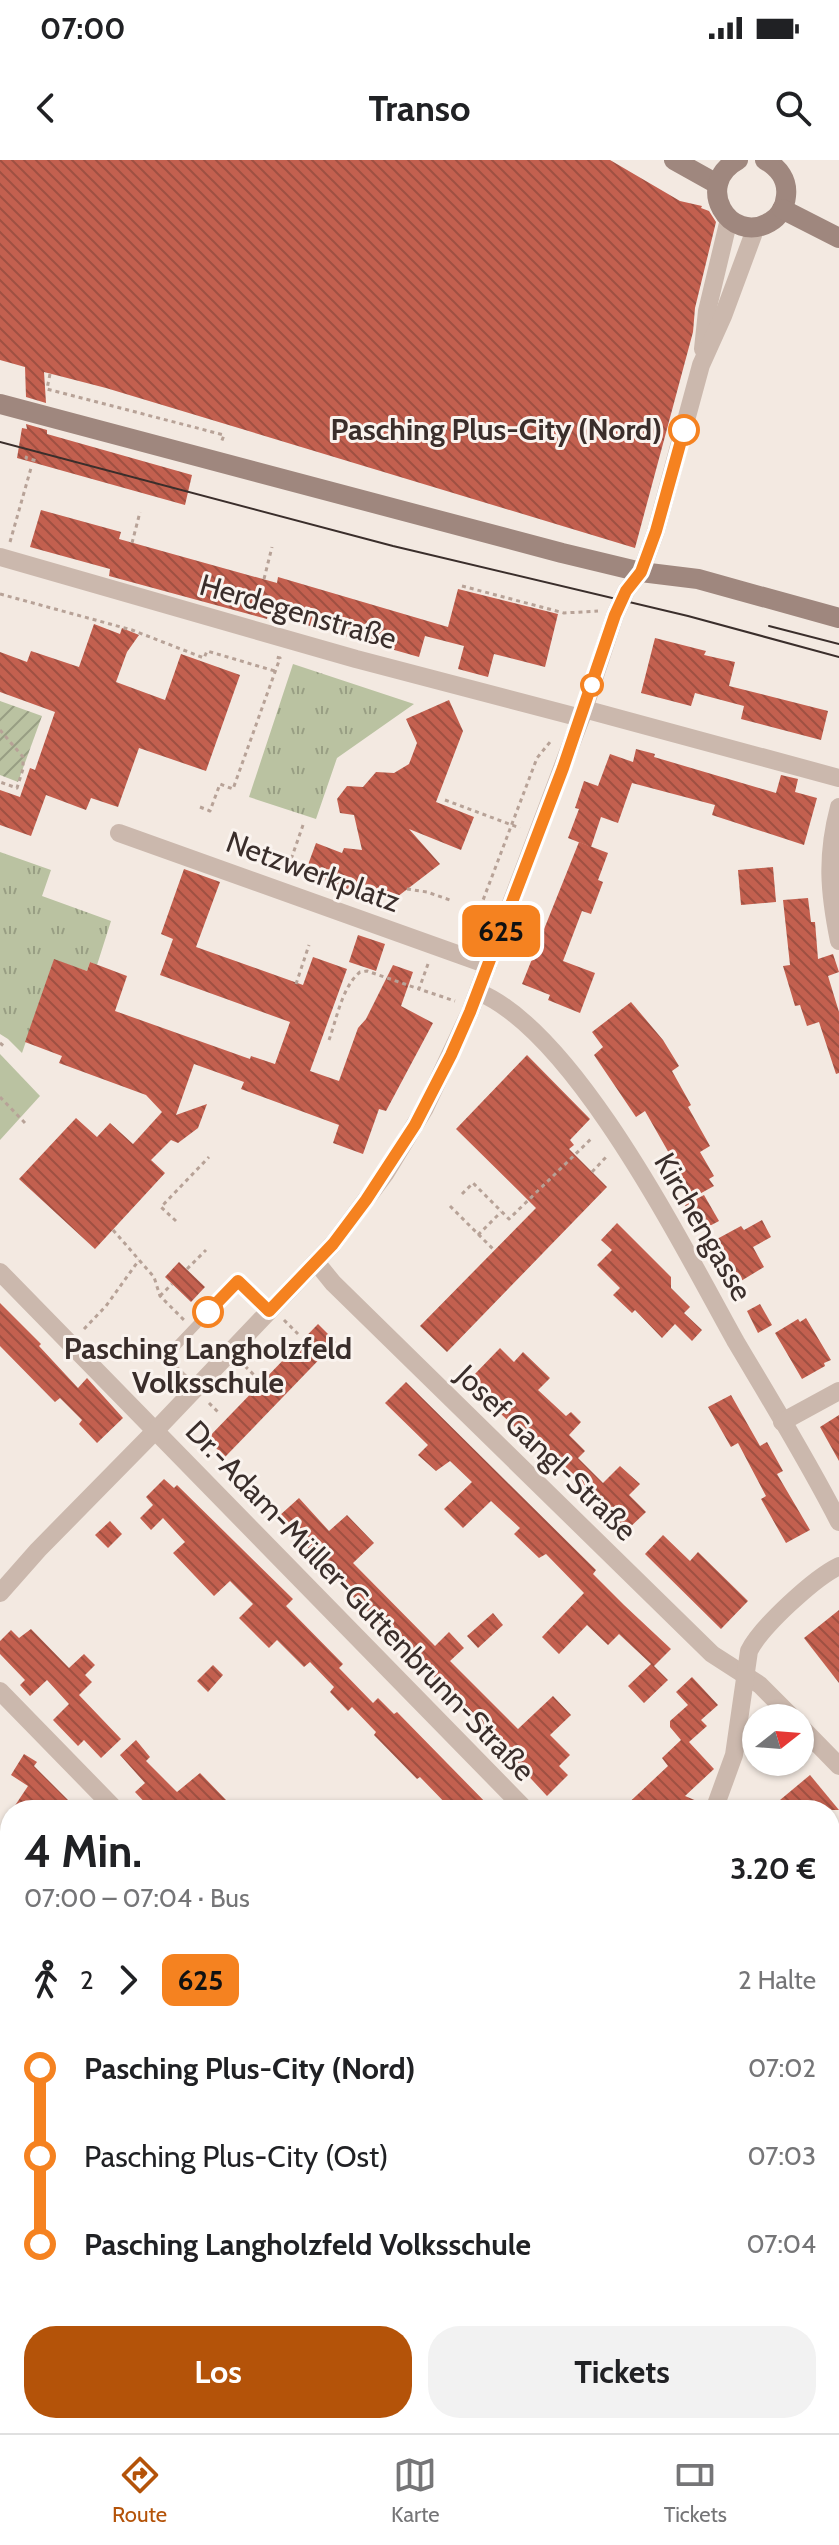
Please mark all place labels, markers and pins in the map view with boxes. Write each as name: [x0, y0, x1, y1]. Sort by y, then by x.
place label: Pasching Plus-City (Nord): [331, 411, 662, 448]
marker: Pasching Plus-City (Nord): [669, 415, 699, 445]
unlabelled marker: [581, 674, 603, 696]
marker: Pasching Langholzfeld Volksschule: [193, 1297, 223, 1327]
place label: Pasching Langholzfeld Volksschule: [64, 1330, 352, 1401]

